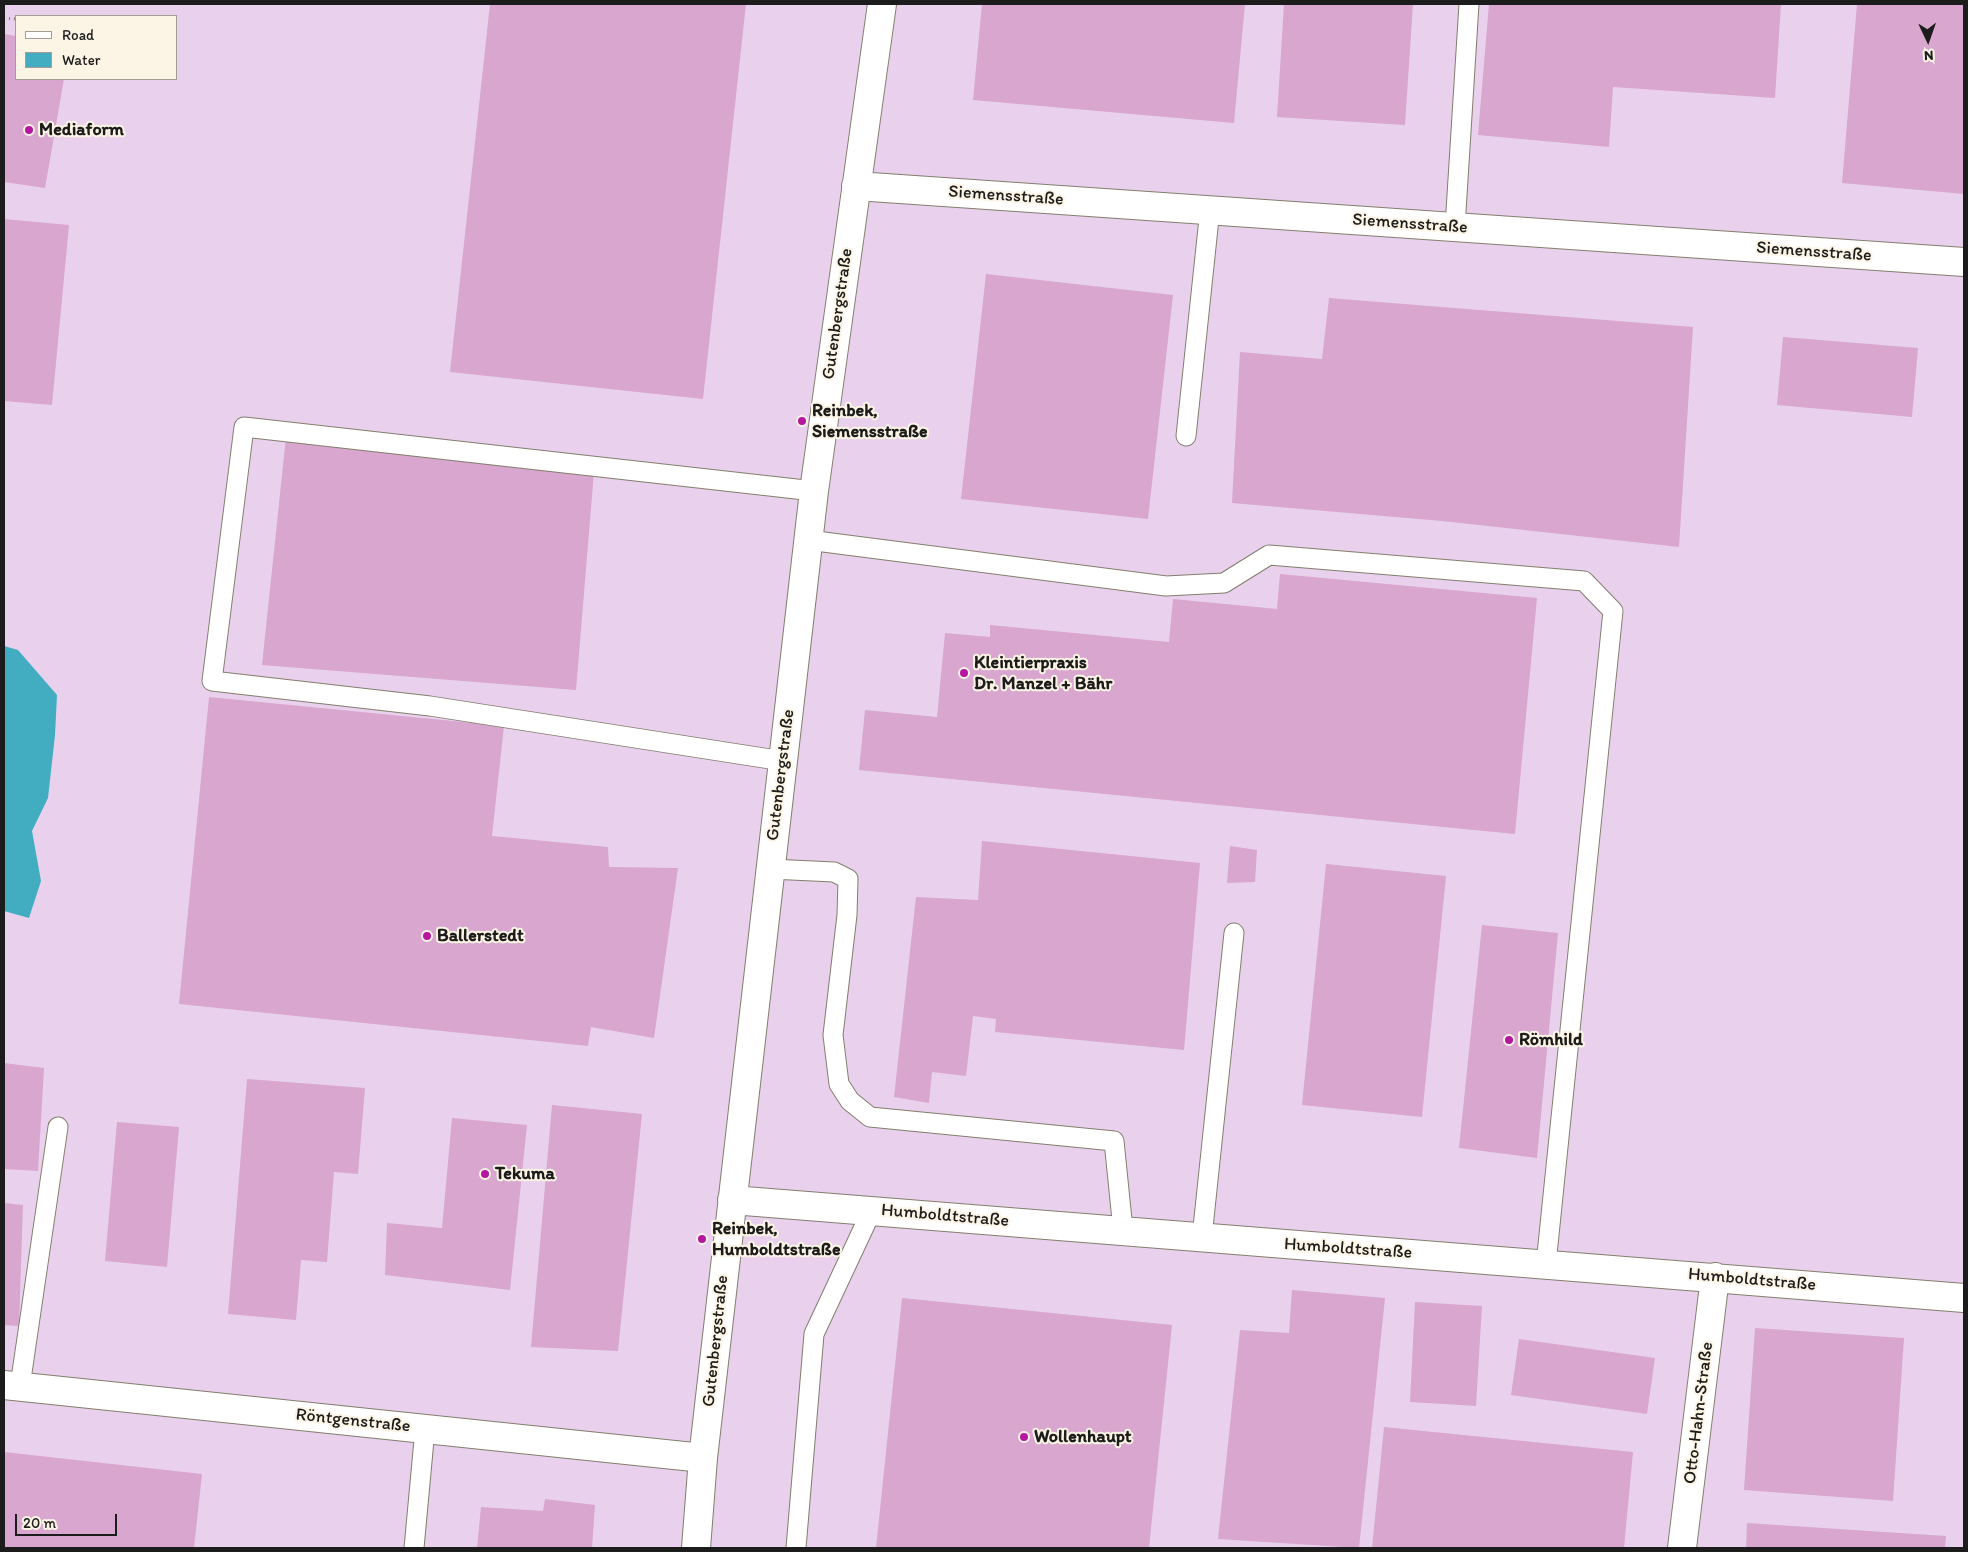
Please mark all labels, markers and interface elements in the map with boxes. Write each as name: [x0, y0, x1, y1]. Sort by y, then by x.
legend: [15, 15, 178, 80]
north arrow: [1903, 15, 1953, 65]
text: Road: [62, 26, 94, 44]
text: N: [1924, 47, 1934, 64]
text: Water: [62, 51, 100, 69]
place label: Mediaform: [39, 119, 124, 141]
marker: Mediaform: [23, 124, 35, 136]
street label: Siemensstraße: [948, 181, 1064, 211]
street label: Siemensstraße: [1352, 209, 1468, 239]
street label: Siemensstraße: [1756, 237, 1872, 267]
street label: Gutenbergstraße: [818, 247, 858, 381]
place label: Reinbek, Siemensstraße: [812, 400, 928, 442]
marker: Reinbek, Siemensstraße: [796, 415, 808, 427]
place label: Kleintierpraxis Dr. Manzel + Bähr: [974, 652, 1112, 694]
marker: Kleintierpraxis Dr. Manzel + Bähr: [958, 667, 970, 679]
street label: Gutenbergstraße: [762, 708, 800, 842]
place label: Ballerstedt: [437, 925, 524, 947]
marker: Ballerstedt: [421, 930, 433, 942]
place label: Römhild: [1519, 1029, 1583, 1051]
marker: Römhild: [1503, 1034, 1515, 1046]
place label: Tekuma: [495, 1163, 555, 1185]
marker: Tekuma: [479, 1168, 491, 1180]
street label: Humboldtstraße: [880, 1200, 1010, 1232]
place label: Reinbek, Humboldtstraße: [712, 1218, 840, 1260]
marker: Reinbek, Humboldtstraße: [696, 1233, 708, 1245]
street label: Humboldtstraße: [1283, 1234, 1413, 1264]
street label: Humboldtstraße: [1687, 1264, 1817, 1296]
street label: Gutenbergstraße: [698, 1274, 734, 1408]
street label: Otto-Hahn-Straße: [1680, 1341, 1718, 1485]
street label: Röntgenstraße: [294, 1404, 412, 1438]
place label: Wollenhaupt: [1034, 1426, 1132, 1448]
marker: Wollenhaupt: [1018, 1431, 1030, 1443]
scale bar: [18, 1504, 120, 1536]
text: 20 m: [23, 1514, 56, 1532]

